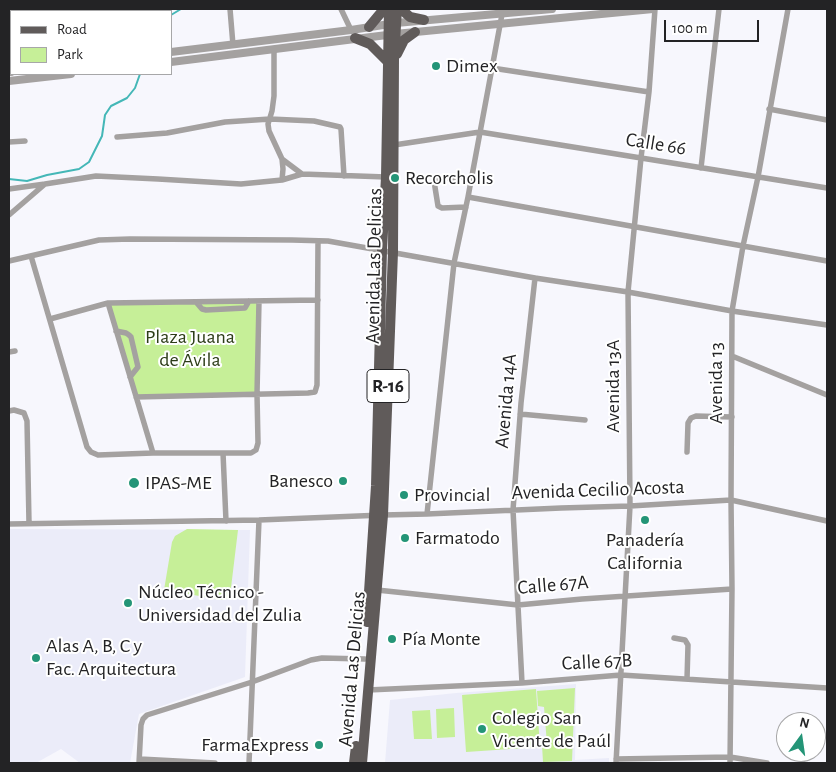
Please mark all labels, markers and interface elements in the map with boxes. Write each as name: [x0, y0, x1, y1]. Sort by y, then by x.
legend: [10, 10, 172, 75]
scale bar: [666, 10, 761, 42]
text: 100 m: [672, 21, 707, 36]
text: Road: [57, 22, 87, 37]
text: Park: [57, 47, 83, 62]
place label: Dimex: [446, 54, 498, 78]
marker: Dimex: [430, 60, 442, 72]
street label: Calle 66: [624, 127, 688, 161]
place label: Recorcholis: [405, 166, 493, 190]
marker: Recorcholis: [389, 172, 401, 184]
street label: Avenida Las Delicias: [361, 188, 387, 344]
park label: Plaza Juana de Ávila: [145, 325, 235, 372]
street label: Avenida 13A: [601, 339, 625, 433]
street label: Avenida 13: [704, 342, 728, 424]
street label: Avenida 14A: [490, 353, 522, 449]
road number: R-16: [367, 370, 409, 402]
place label: Banesco: [269, 469, 333, 493]
place label: IPAS-ME: [145, 471, 212, 495]
marker: Banesco: [337, 475, 349, 487]
street label: Avenida Cecilio Acosta: [511, 475, 685, 505]
marker: IPAS-ME: [127, 476, 141, 490]
place label: Provincial: [414, 483, 490, 507]
marker: Provincial: [398, 489, 410, 501]
marker: Panadería California: [639, 514, 651, 526]
place label: Farmatodo: [415, 526, 500, 550]
place label: Panadería California: [606, 528, 684, 575]
marker: Farmatodo: [399, 532, 411, 544]
street label: Calle 67A: [516, 570, 590, 600]
place label: Núcleo Técnico - Universidad del Zulia: [138, 580, 302, 627]
street label: Avenida Las Delicias: [333, 590, 371, 748]
marker: Núcleo Técnico - Universidad del Zulia: [122, 597, 134, 609]
place label: Pía Monte: [402, 627, 480, 651]
marker: Pía Monte: [386, 633, 398, 645]
place label: Alas A, B, C y Fac. Arquitectura: [46, 634, 176, 681]
street label: Calle 67B: [561, 648, 633, 676]
marker: Alas A, B, C y Fac. Arquitectura: [30, 652, 42, 664]
place label: Colegio San Vicente de Paúl: [492, 706, 611, 753]
north arrow: [776, 712, 826, 762]
text: N: [798, 715, 811, 731]
marker: Colegio San Vicente de Paúl: [476, 723, 488, 735]
place label: FarmaExpress: [201, 733, 309, 757]
marker: FarmaExpress: [313, 739, 325, 751]

